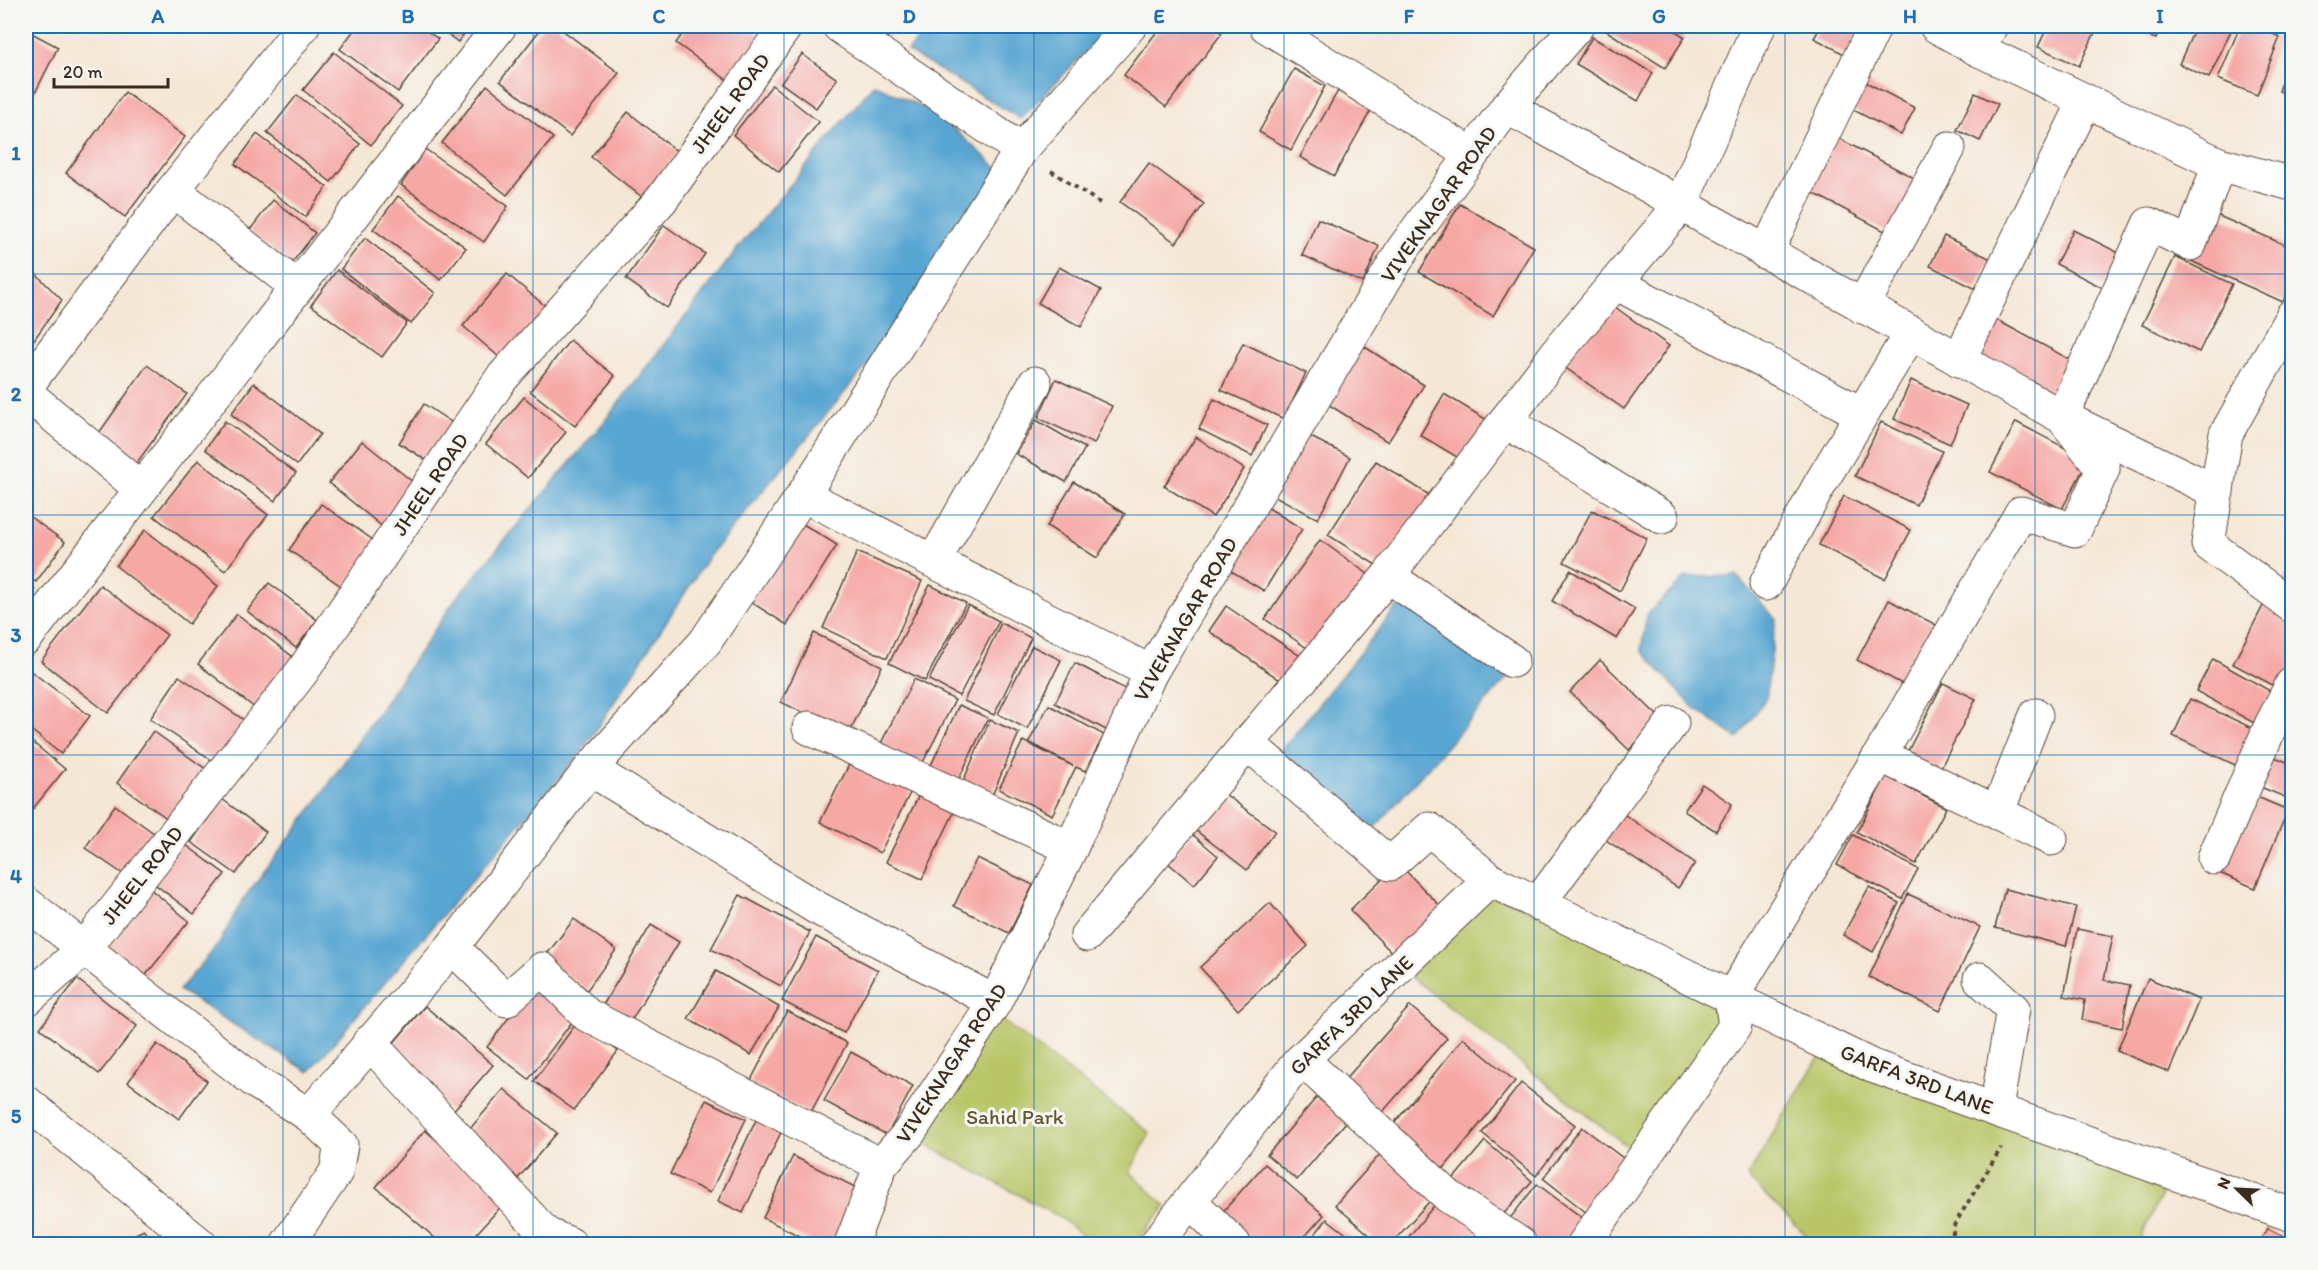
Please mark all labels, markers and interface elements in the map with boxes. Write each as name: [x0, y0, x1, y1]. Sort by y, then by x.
text: A: [151, 4, 165, 28]
text: B: [402, 4, 415, 28]
text: C: [653, 4, 666, 28]
text: D: [902, 4, 916, 28]
text: E: [1153, 4, 1165, 28]
text: F: [1404, 4, 1415, 28]
text: G: [1652, 4, 1666, 28]
text: H: [1903, 4, 1917, 28]
text: I: [2156, 4, 2164, 28]
street label: JHEEL ROAD: [685, 48, 775, 158]
scale bar: [54, 51, 168, 89]
text: 20 m: [63, 61, 103, 83]
street label: VIVEKNAGAR ROAD: [1375, 121, 1501, 287]
text: 1: [11, 141, 21, 165]
text: 2: [11, 382, 22, 406]
street label: JHEEL ROAD: [387, 428, 473, 540]
street label: VIVEKNAGAR ROAD: [1128, 532, 1242, 706]
text: 3: [11, 623, 22, 647]
street label: JHEEL ROAD: [96, 821, 188, 929]
text: 4: [10, 864, 22, 888]
street label: GARFA 3RD LANE: [1284, 950, 1418, 1080]
street label: VIVEKNAGAR ROAD: [890, 978, 1012, 1148]
street label: GARFA 3RD LANE: [1837, 1038, 1997, 1120]
text: 5: [11, 1104, 22, 1128]
park label: Sahid Park: [966, 1104, 1064, 1129]
north arrow: [2207, 1159, 2267, 1219]
text: N: [2213, 1174, 2235, 1192]

